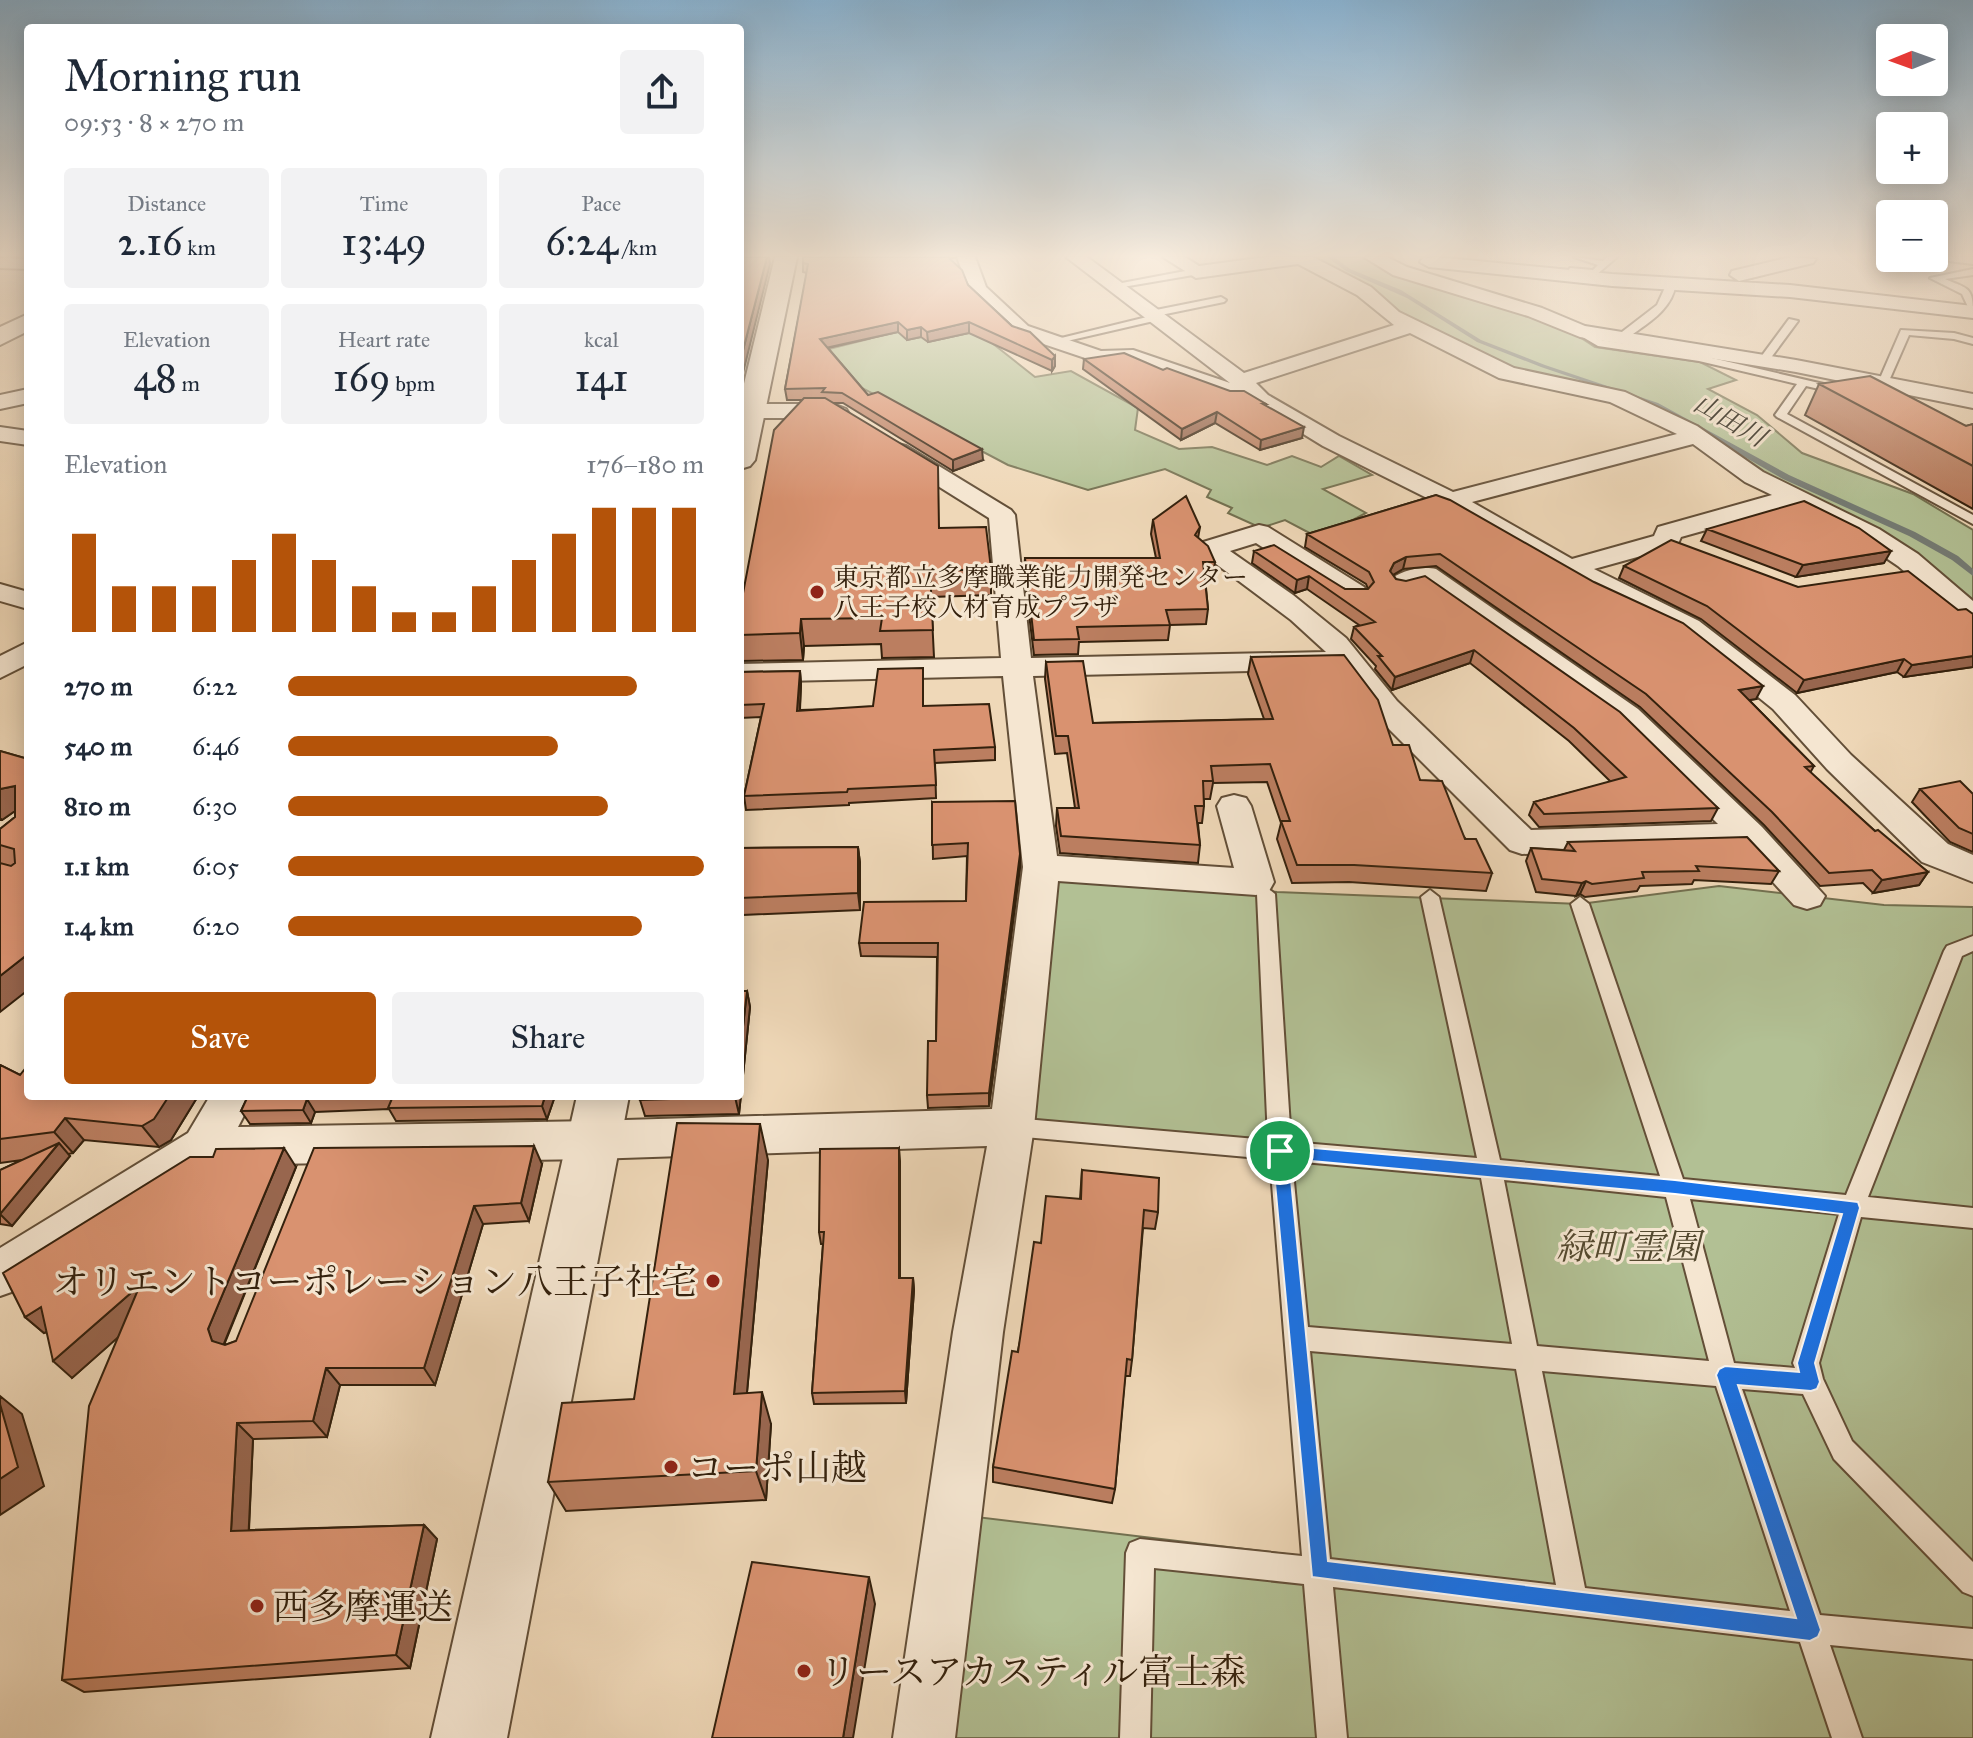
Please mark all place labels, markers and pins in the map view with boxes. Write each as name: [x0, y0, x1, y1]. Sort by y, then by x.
place label: 東京都立多摩職業能力開発センター 八王子校人材育成プラザ: [833, 561, 1248, 623]
marker: 東京都立多摩職業能力開発センター 八王子校人材育成プラザ: [808, 583, 826, 601]
pin: [1246, 1117, 1314, 1185]
place label: オリエントコーポレーション八王子社宅: [53, 1260, 697, 1304]
marker: オリエントコーポレーション八王子社宅: [704, 1272, 722, 1290]
place label: コーポ山越: [687, 1446, 867, 1490]
marker: コーポ山越: [662, 1458, 680, 1476]
place label: 西多摩運送: [273, 1585, 453, 1629]
marker: 西多摩運送: [248, 1597, 266, 1615]
place label: リースアカスティル富士森: [820, 1650, 1246, 1694]
marker: リースアカスティル富士森: [795, 1662, 813, 1680]

